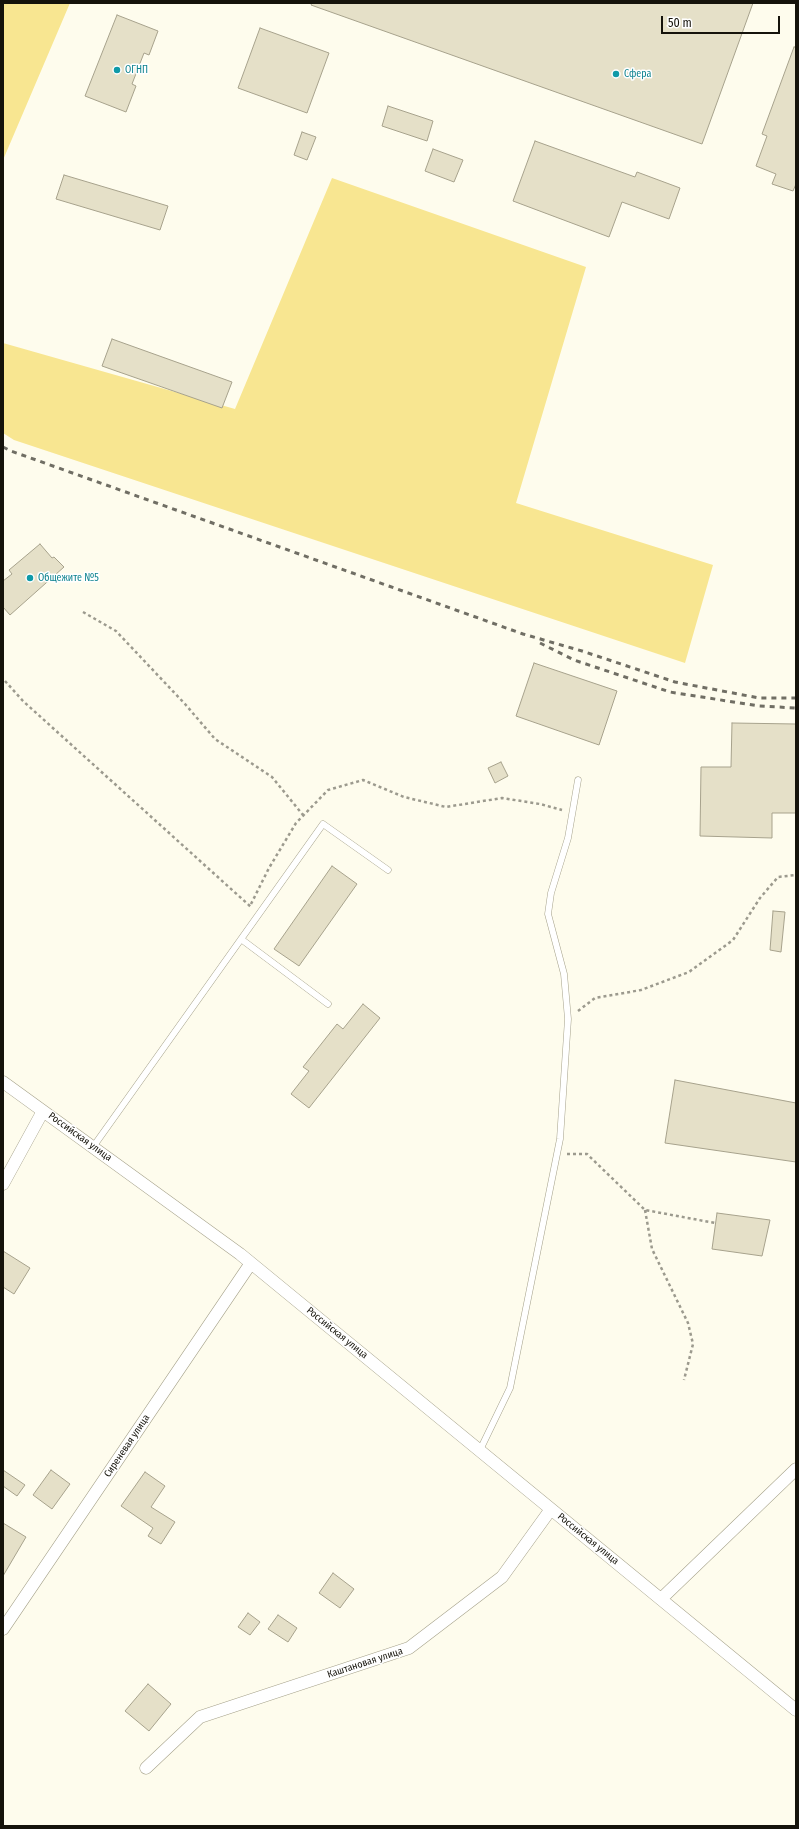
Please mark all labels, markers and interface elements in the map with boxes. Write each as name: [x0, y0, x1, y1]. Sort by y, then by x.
scale bar: [663, 8, 782, 34]
text: 50 m: [668, 16, 692, 30]
place label: ОГНП: [125, 64, 148, 76]
marker: ОГНП: [112, 65, 122, 75]
place label: Сфера: [624, 68, 651, 80]
marker: Сфера: [611, 69, 621, 79]
place label: Общежите №5: [38, 572, 99, 584]
marker: Общежите №5: [25, 573, 35, 583]
street label: Российская улица: [46, 1110, 114, 1164]
street label: Российская улица: [304, 1305, 370, 1361]
street label: Сиреневая улица: [102, 1412, 152, 1480]
street label: Российская улица: [555, 1511, 621, 1567]
street label: Каштановая улица: [326, 1645, 404, 1681]

